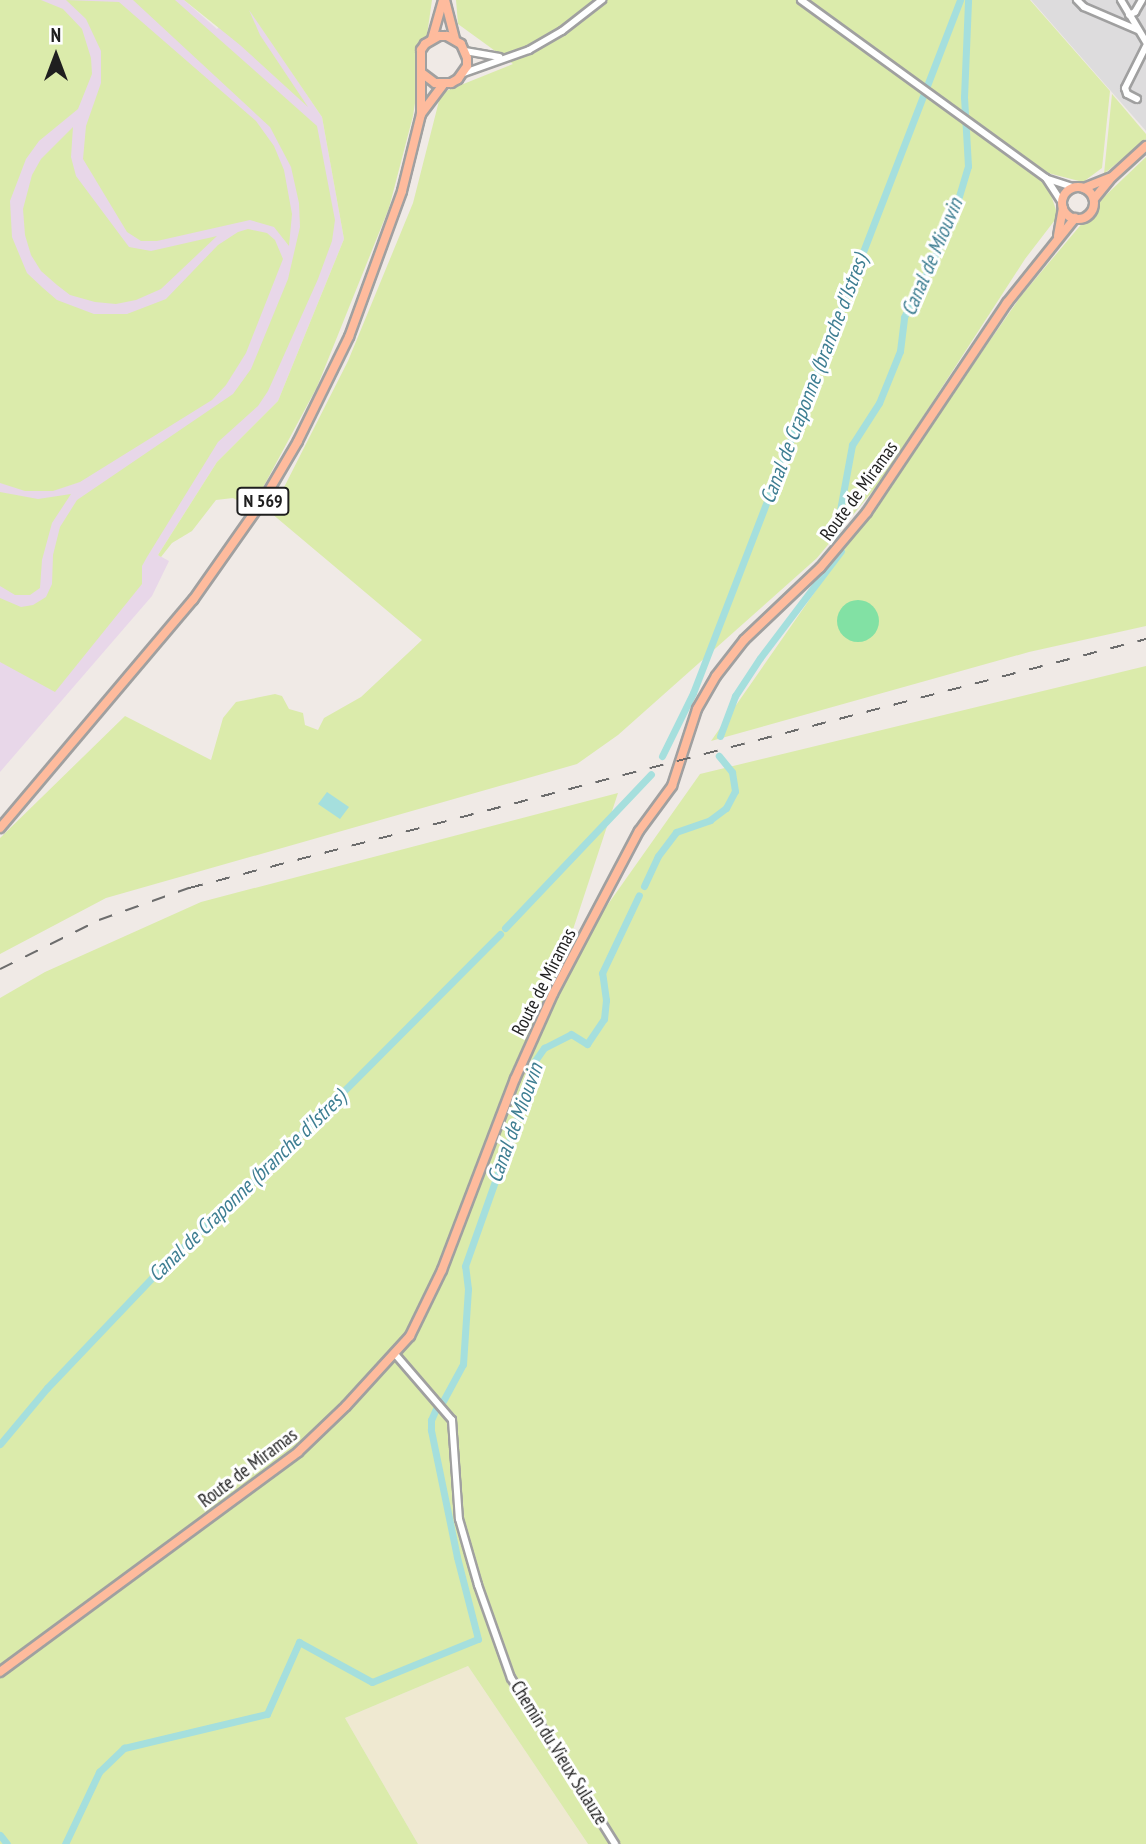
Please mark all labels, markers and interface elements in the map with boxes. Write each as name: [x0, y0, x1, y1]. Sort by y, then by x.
north arrow: [21, 21, 91, 91]
text: N: [51, 23, 61, 47]
water label: Canal de Miouvin: [896, 195, 968, 319]
water label: Canal de Craponne (branche d'Istres): [755, 251, 873, 507]
street label: Route de Miramas: [815, 437, 903, 545]
road number: N 569: [235, 486, 291, 516]
street label: Route de Miramas: [507, 925, 581, 1039]
water label: Canal de Miouvin: [482, 1060, 548, 1186]
water label: Canal de Craponne (branche d'Istres): [143, 1085, 351, 1287]
street label: Route de Miramas: [194, 1424, 302, 1512]
street label: Chemin du Vieux Sulauze: [505, 1676, 613, 1830]

